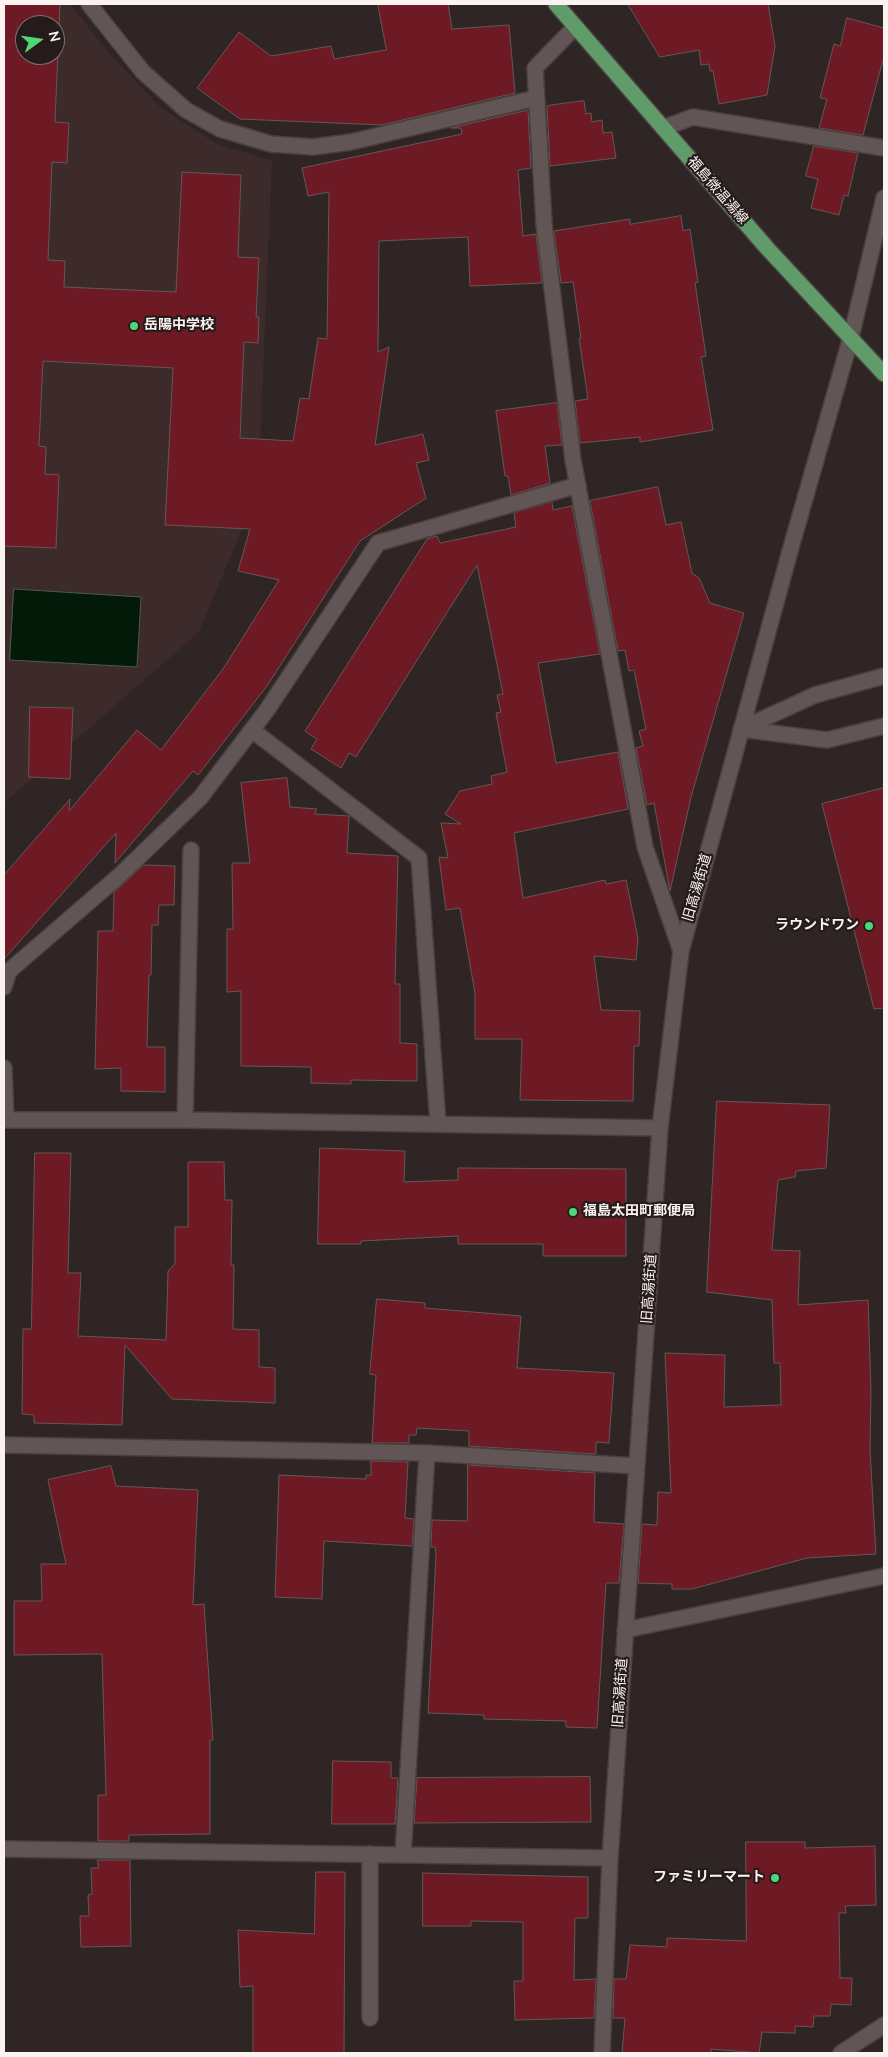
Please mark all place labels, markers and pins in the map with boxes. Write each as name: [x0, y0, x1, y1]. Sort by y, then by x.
place label: 岳陽中学校: [144, 318, 214, 334]
marker: 岳陽中学校: [128, 320, 140, 332]
place label: ラウンドワン: [775, 918, 859, 934]
marker: ラウンドワン: [863, 920, 875, 932]
place label: 福島太田町郵便局: [583, 1204, 695, 1220]
marker: 福島太田町郵便局: [567, 1206, 579, 1218]
place label: ファミリーマート: [653, 1870, 765, 1886]
marker: ファミリーマート: [769, 1872, 781, 1884]

